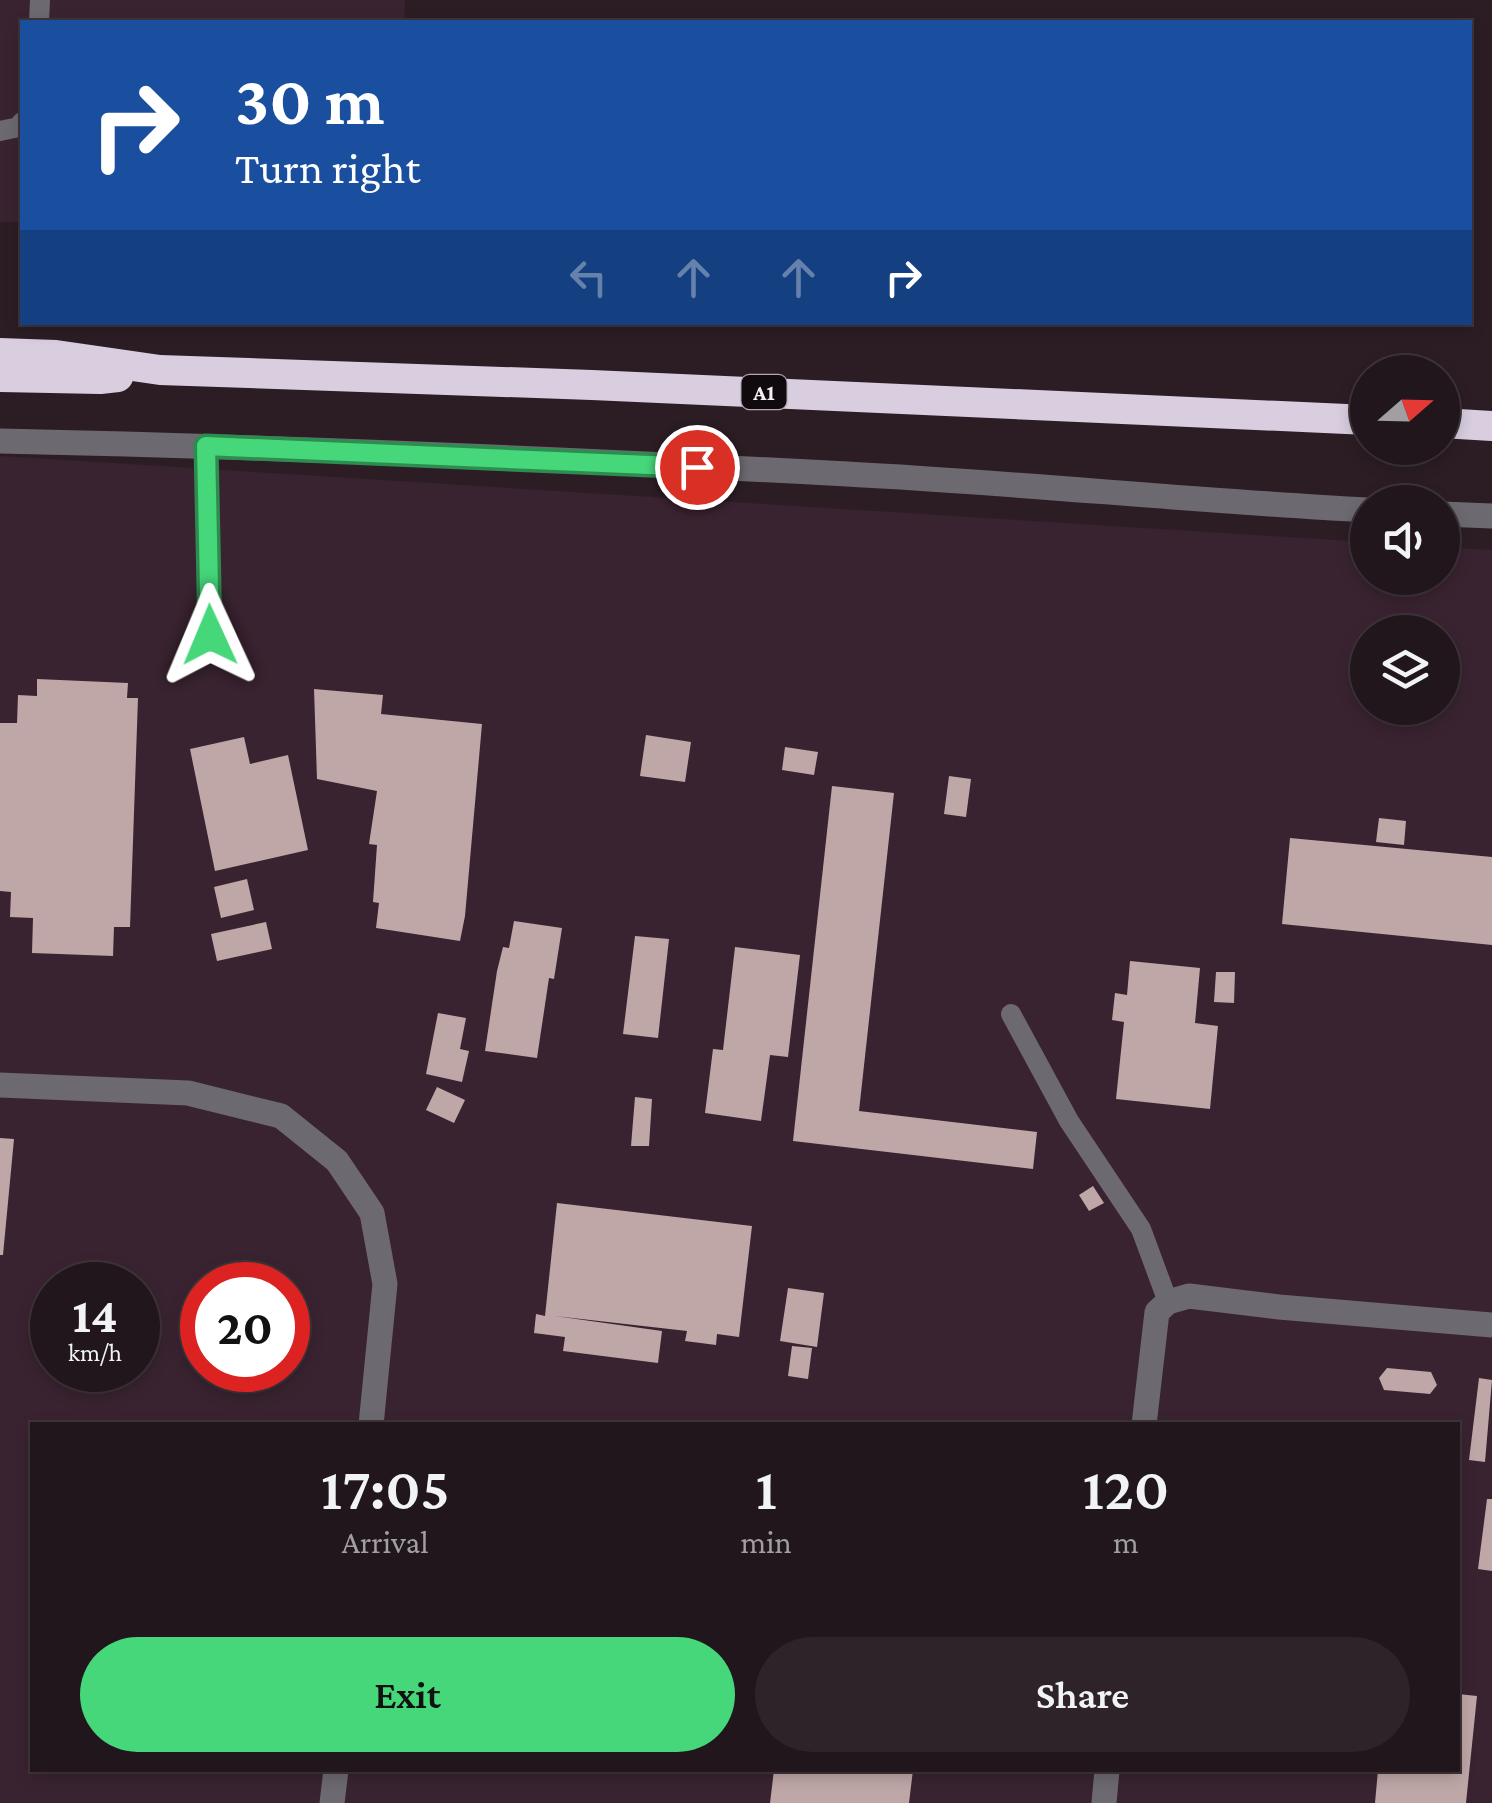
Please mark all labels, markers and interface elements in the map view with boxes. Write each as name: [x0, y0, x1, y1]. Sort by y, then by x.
icon: right: [70, 60, 200, 190]
text: 30 m: [235, 61, 384, 139]
text: Turn right: [235, 143, 420, 193]
icon: left: [561, 250, 616, 305]
icon: ahead: [666, 250, 721, 305]
icon: ahead: [771, 250, 826, 305]
icon: right: [876, 250, 931, 305]
north arrow: [1350, 355, 1460, 465]
map controls: [1350, 355, 1460, 725]
road number: A1: [742, 375, 786, 409]
pin: [655, 425, 740, 510]
icon: arrive: [670, 440, 725, 495]
button: sound: [1350, 485, 1460, 595]
position arrow: [158, 583, 262, 687]
button: layers: [1350, 615, 1460, 725]
speed limit sign: 20: [180, 1262, 310, 1392]
text: 14: [72, 1287, 118, 1343]
text: km/h: [68, 1339, 122, 1366]
text: 17:05: [321, 1455, 450, 1522]
text: 1: [755, 1455, 777, 1522]
text: 120: [1083, 1455, 1169, 1522]
text: Arrival: [342, 1524, 429, 1560]
text: min: [740, 1524, 792, 1560]
text: m: [1113, 1524, 1139, 1560]
button: Exit: [80, 1637, 735, 1752]
button: Share: [755, 1637, 1410, 1752]

